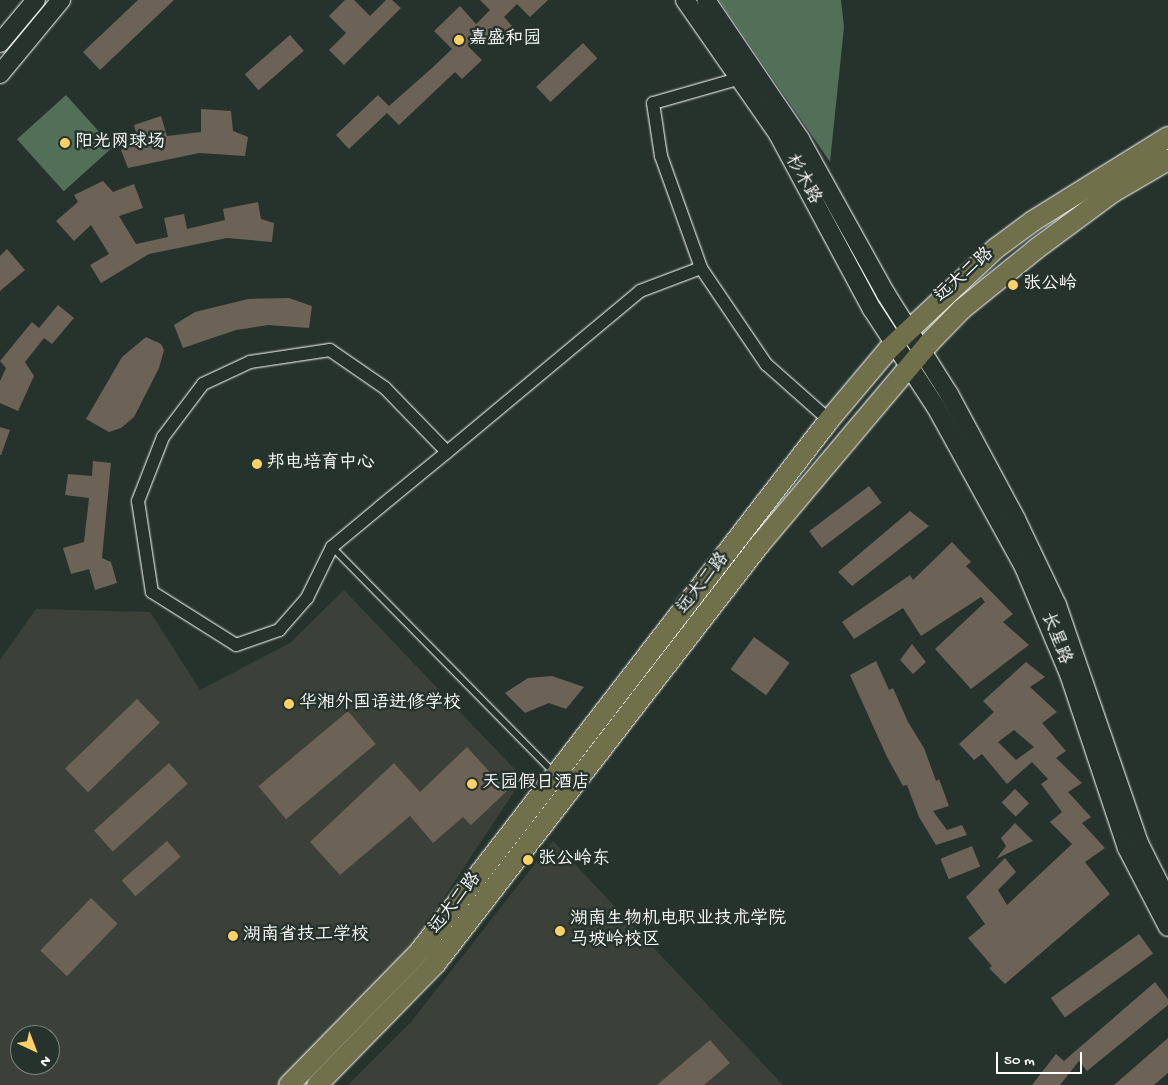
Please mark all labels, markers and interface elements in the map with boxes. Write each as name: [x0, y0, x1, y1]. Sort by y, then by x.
place label: 嘉盛和园: [469, 29, 541, 51]
marker: 嘉盛和园: [453, 34, 465, 46]
place label: 阳光网球场: [75, 132, 165, 154]
marker: 阳光网球场: [59, 137, 71, 149]
street label: 杉木路: [779, 151, 825, 209]
street label: 远大二路: [931, 244, 999, 308]
place label: 张公岭: [1023, 274, 1077, 296]
marker: 张公岭: [1007, 279, 1019, 291]
place label: 邦电培育中心: [267, 453, 375, 475]
marker: 邦电培育中心: [251, 458, 263, 470]
street label: 远大二路: [673, 549, 735, 619]
street label: 长星路: [1035, 610, 1075, 668]
place label: 华湘外国语进修学校: [299, 693, 461, 715]
marker: 华湘外国语进修学校: [283, 698, 295, 710]
place label: 天园假日酒店: [482, 773, 590, 795]
marker: 天园假日酒店: [466, 778, 478, 790]
place label: 张公岭东: [538, 849, 610, 871]
marker: 张公岭东: [522, 854, 534, 866]
street label: 远大二路: [425, 869, 487, 939]
place label: 湖南生物机电职业技术学院 马坡岭校区: [570, 910, 786, 952]
place label: 湖南省技工学校: [243, 925, 369, 947]
marker: 湖南生物机电职业技术学院 马坡岭校区: [554, 925, 566, 937]
marker: 湖南省技工学校: [227, 930, 239, 942]
north arrow: [10, 1025, 60, 1075]
scale bar: [998, 1042, 1084, 1074]
text: N: [36, 1051, 54, 1070]
text: 50 m: [1004, 1052, 1035, 1070]

